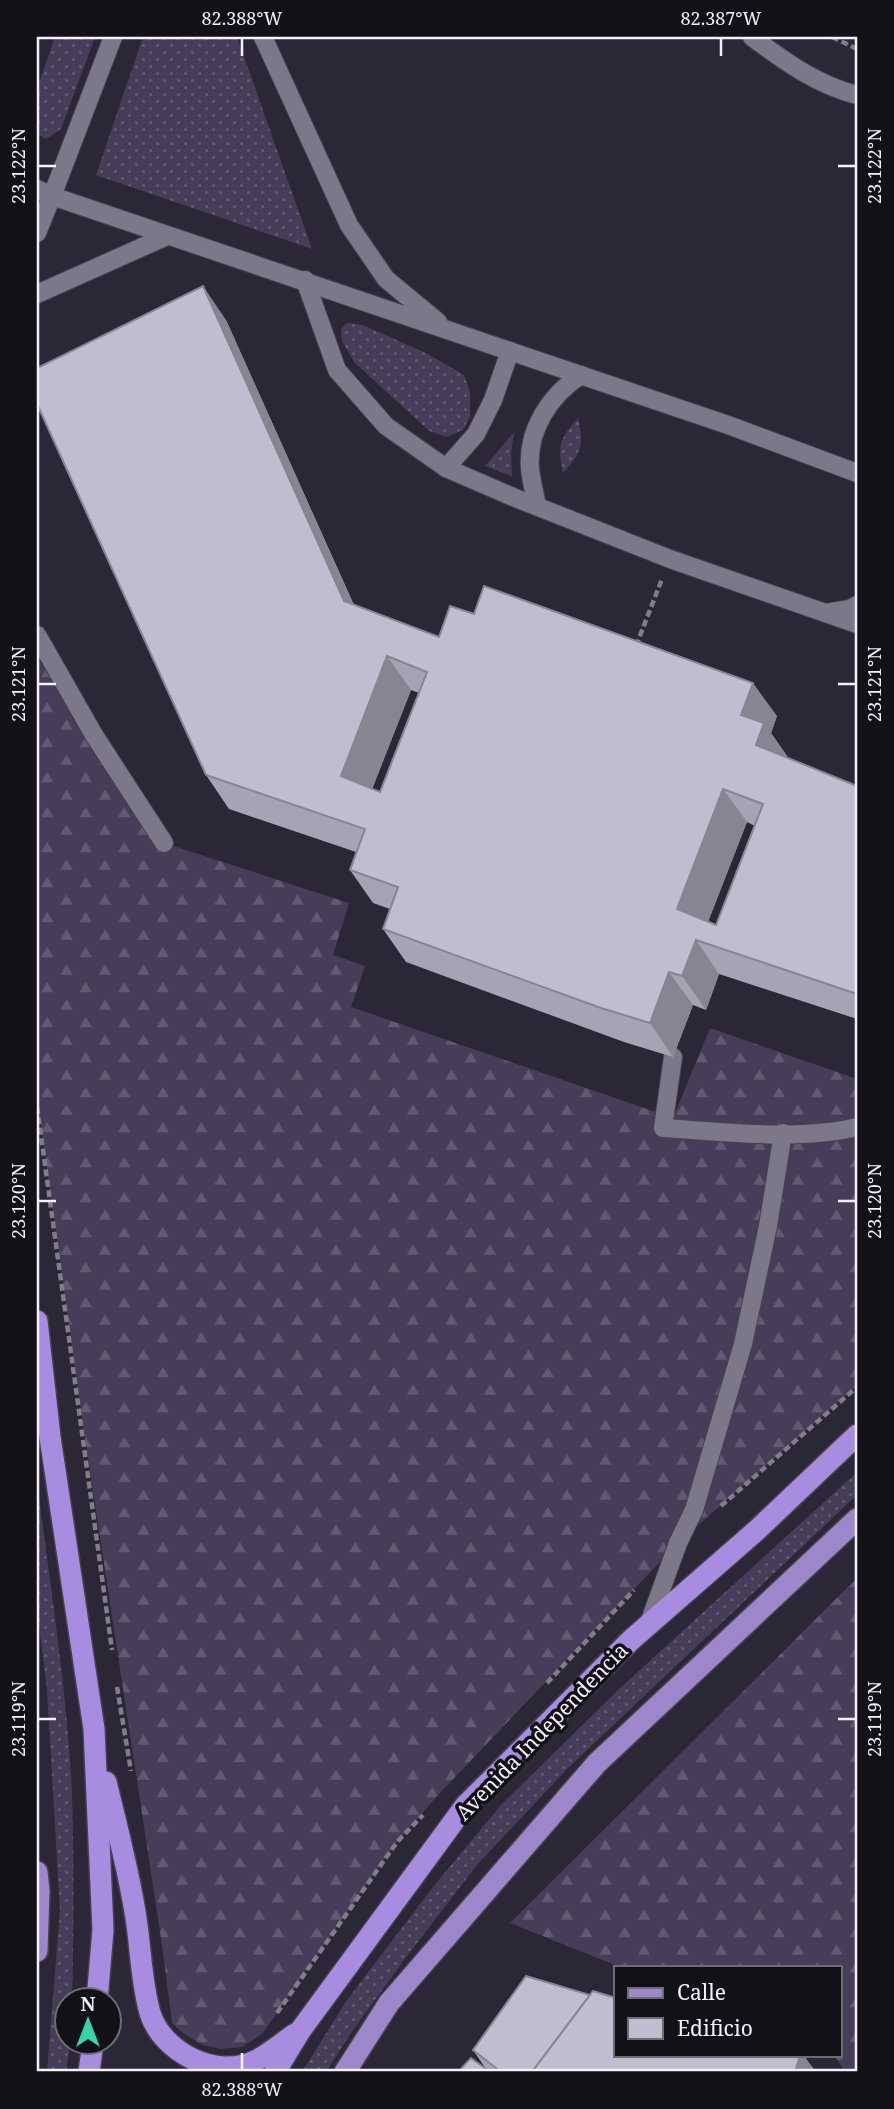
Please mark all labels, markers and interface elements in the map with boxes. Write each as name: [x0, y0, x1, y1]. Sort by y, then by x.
text: 82.388°W: [202, 6, 283, 30]
text: 82.387°W: [681, 6, 762, 30]
text: 23.122°N: [6, 128, 30, 204]
text: 23.122°N: [862, 128, 886, 204]
text: 23.121°N: [6, 646, 30, 722]
text: 23.121°N: [862, 646, 886, 722]
text: 23.120°N: [6, 1163, 30, 1239]
text: 23.120°N: [862, 1163, 886, 1239]
street label: Avenida Independencia: [449, 1636, 634, 1826]
text: 23.119°N: [6, 1681, 30, 1757]
text: 23.119°N: [862, 1681, 886, 1757]
legend: [614, 1966, 842, 2056]
text: Calle: [677, 1978, 726, 2006]
north arrow: [52, 1986, 122, 2056]
text: N: [81, 1991, 96, 2017]
text: Edificio: [677, 2014, 753, 2042]
text: 82.388°W: [202, 2077, 283, 2101]

